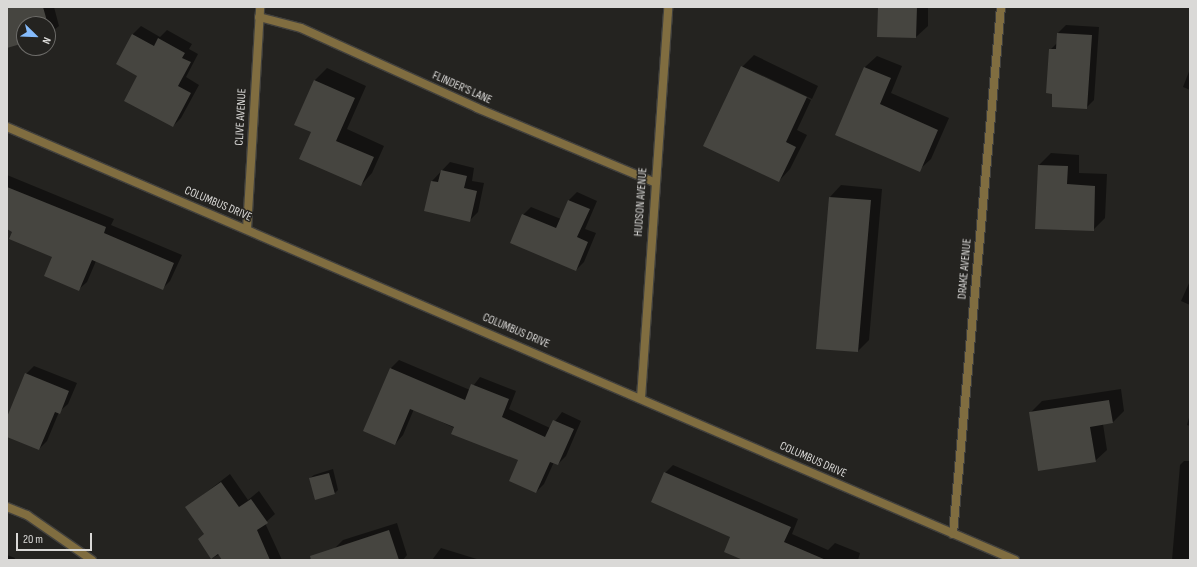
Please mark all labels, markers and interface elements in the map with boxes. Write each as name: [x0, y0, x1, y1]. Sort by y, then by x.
north arrow: [16, 16, 56, 56]
text: N: [39, 35, 54, 46]
street label: FLINDER'S LANE: [430, 68, 494, 108]
street label: CLIVE AVENUE: [232, 88, 250, 146]
street label: HUDSON AVENUE: [631, 167, 651, 237]
street label: COLUMBUS DRIVE: [182, 183, 254, 225]
street label: DRAKE AVENUE: [955, 238, 975, 300]
street label: COLUMBUS DRIVE: [480, 310, 552, 352]
street label: COLUMBUS DRIVE: [777, 439, 849, 481]
scale bar: [18, 525, 94, 551]
text: 20 m: [23, 532, 43, 547]

